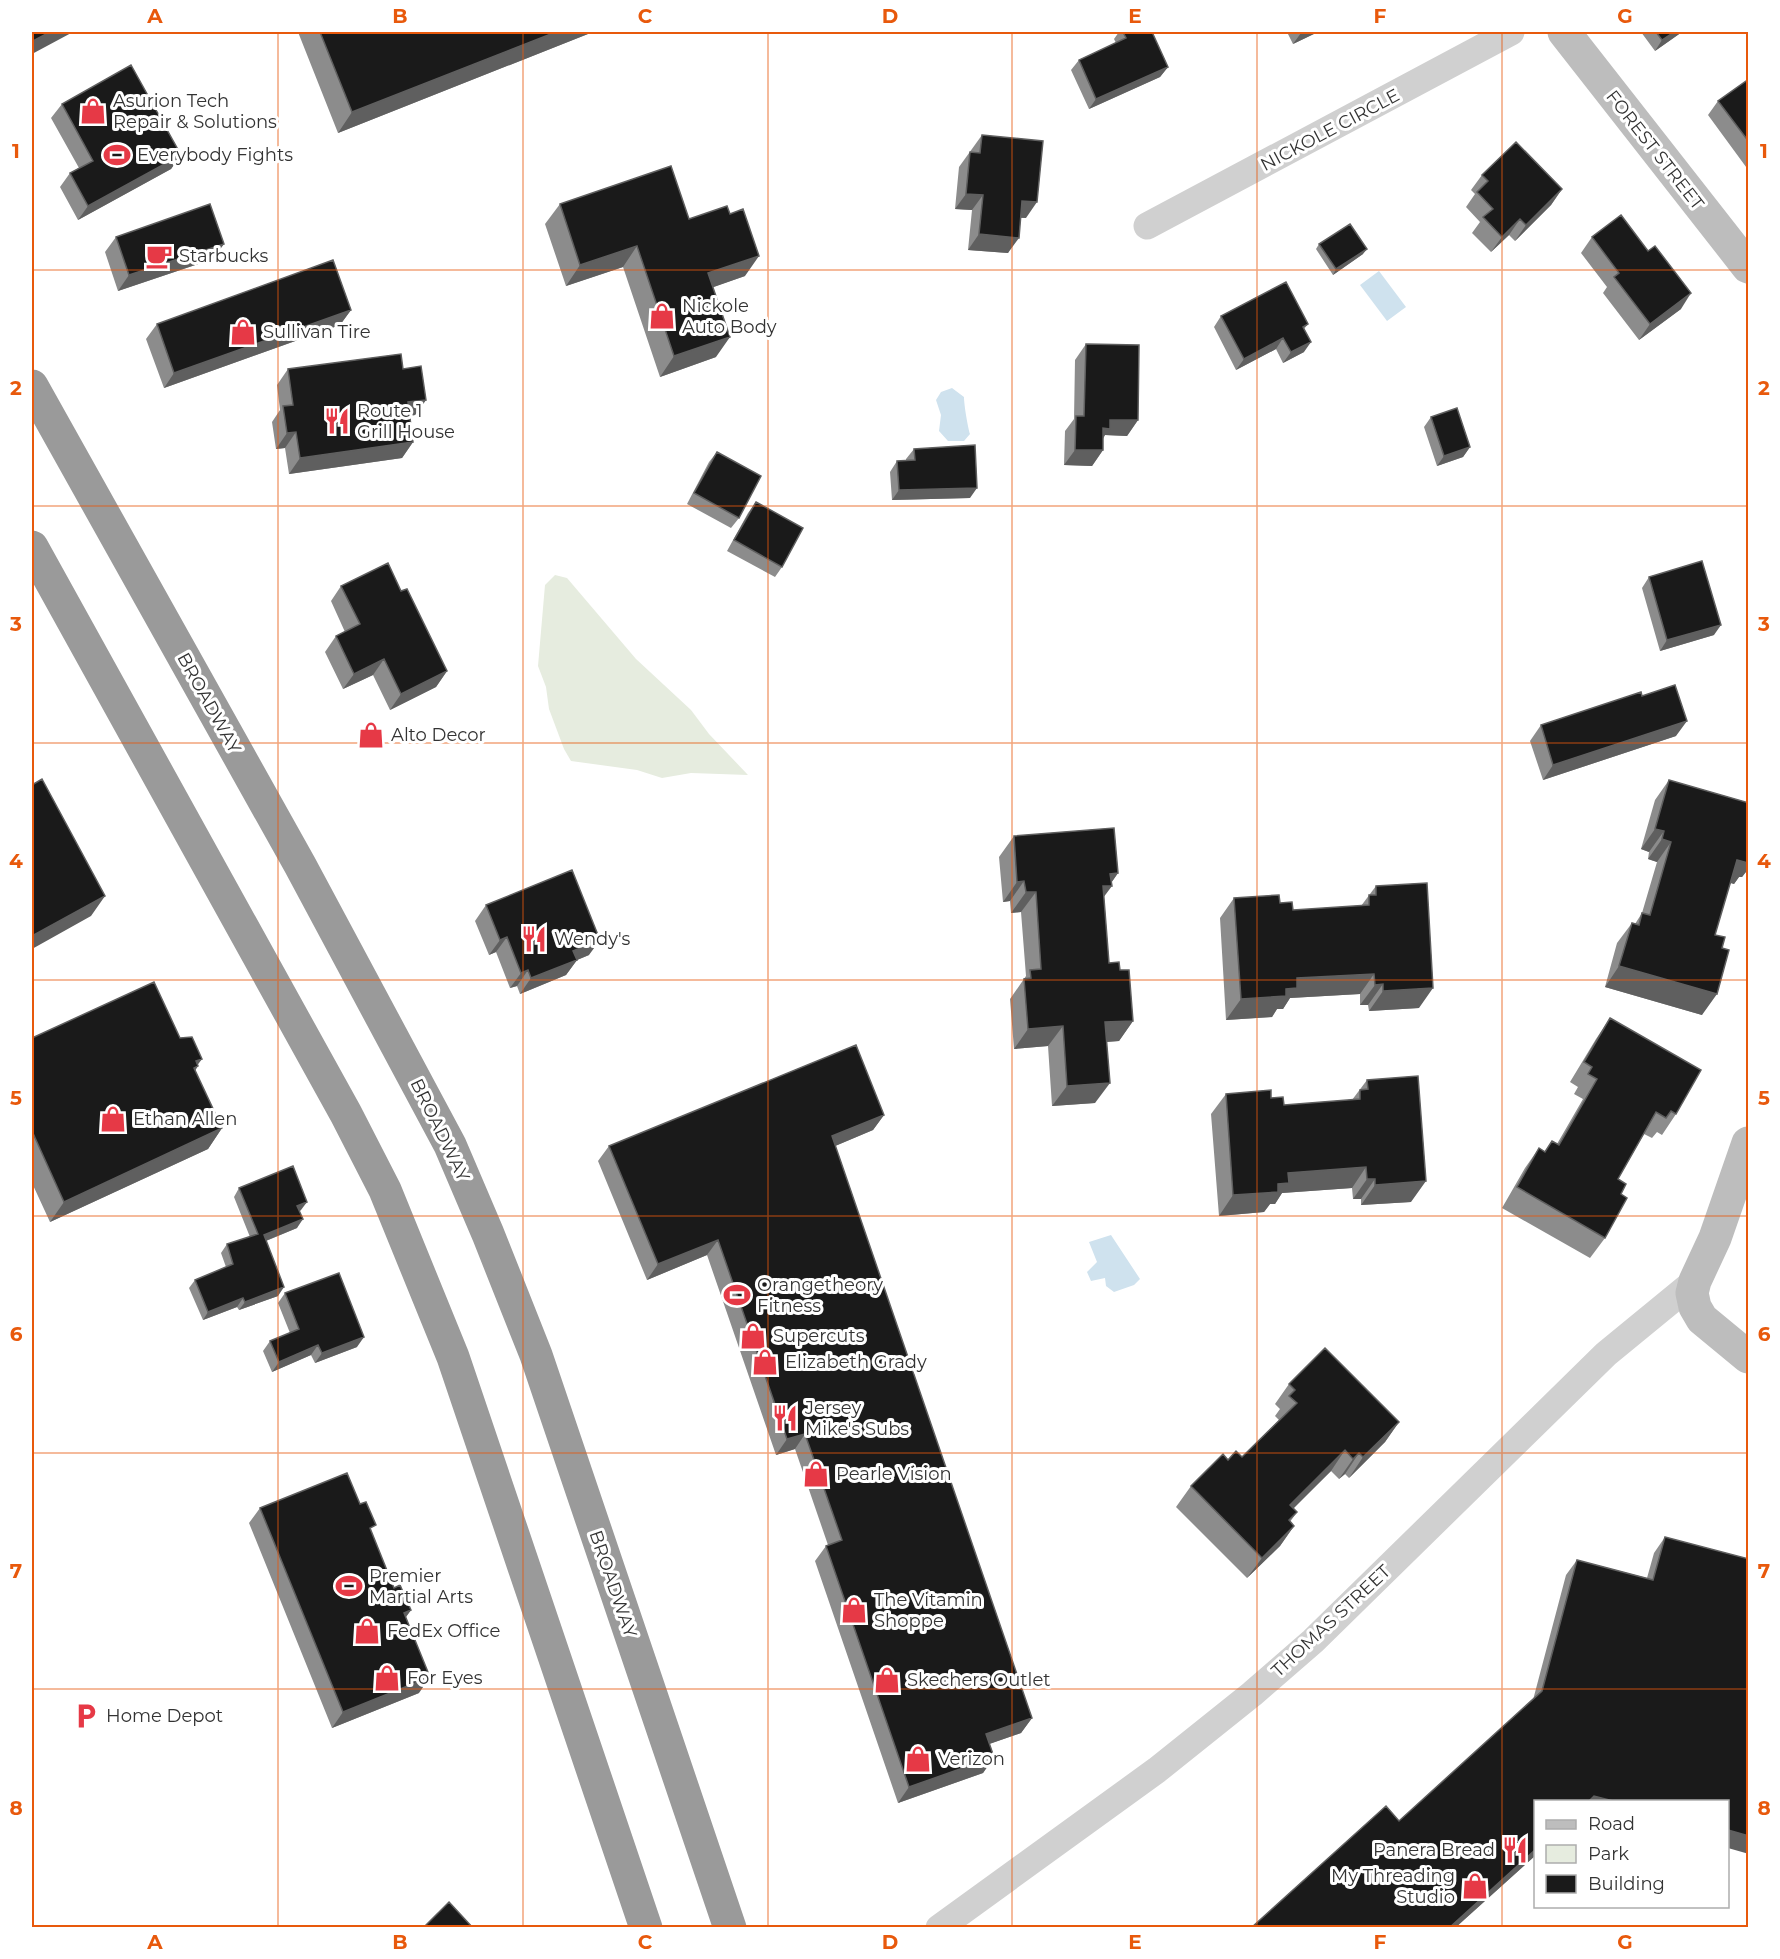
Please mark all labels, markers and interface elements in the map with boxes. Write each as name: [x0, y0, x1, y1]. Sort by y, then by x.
text: A: [146, 4, 163, 28]
text: B: [392, 4, 408, 28]
text: C: [638, 4, 653, 28]
text: D: [882, 4, 898, 28]
text: E: [1128, 4, 1142, 28]
text: F: [1374, 4, 1387, 28]
text: G: [1617, 4, 1633, 28]
street label: NICKOLE CIRCLE: [1257, 84, 1403, 176]
street label: FOREST STREET: [1601, 86, 1709, 215]
place label: Asurion Tech Repair & Solutions: [113, 90, 277, 133]
shop icon: Asurion Tech Repair & Solutions: [78, 96, 108, 126]
text: 1: [12, 139, 20, 163]
text: 1: [1760, 139, 1768, 163]
sports icon: Everybody Fights: [102, 140, 132, 170]
place label: Everybody Fights: [137, 144, 293, 166]
cafe icon: Starbucks: [144, 241, 174, 271]
place label: Starbucks: [179, 245, 268, 267]
place label: Nickole Auto Body: [682, 295, 777, 338]
shop icon: Nickole Auto Body: [647, 301, 677, 331]
shop icon: Sullivan Tire: [228, 317, 258, 347]
place label: Sullivan Tire: [263, 321, 371, 343]
text: 2: [10, 376, 22, 400]
text: 2: [1758, 376, 1770, 400]
place label: Route 1 Grill House: [357, 400, 455, 443]
restaurant icon: Route 1 Grill House: [322, 406, 352, 436]
text: 3: [9, 612, 22, 636]
text: 3: [1757, 612, 1770, 636]
street label: BROADWAY: [172, 649, 246, 758]
shop icon: Alto Decor: [356, 720, 386, 750]
place label: Alto Decor: [391, 724, 486, 746]
text: 4: [9, 849, 23, 873]
text: 4: [1757, 849, 1771, 873]
restaurant icon: Wendy's: [519, 924, 549, 954]
place label: Wendy's: [554, 928, 631, 950]
street label: BROADWAY: [406, 1075, 475, 1186]
text: 5: [10, 1086, 22, 1110]
text: 5: [1758, 1086, 1770, 1110]
shop icon: Ethan Allen: [98, 1104, 128, 1134]
place label: Ethan Allen: [133, 1108, 237, 1130]
place label: Orangetheory Fitness: [757, 1274, 883, 1317]
sports icon: Orangetheory Fitness: [722, 1280, 752, 1310]
shop icon: Supercuts: [738, 1321, 768, 1351]
text: 6: [10, 1322, 23, 1346]
text: 6: [1758, 1322, 1771, 1346]
place label: Supercuts: [773, 1325, 865, 1347]
shop icon: Elizabeth Grady: [750, 1347, 780, 1377]
place label: Elizabeth Grady: [785, 1351, 927, 1373]
place label: Jersey Mike's Subs: [804, 1397, 909, 1440]
restaurant icon: Jersey Mike's Subs: [770, 1403, 800, 1433]
shop icon: Pearle Vision: [801, 1459, 831, 1489]
place label: Pearle Vision: [836, 1463, 952, 1485]
street label: BROADWAY: [584, 1528, 642, 1641]
text: 7: [10, 1559, 22, 1583]
text: 7: [1758, 1559, 1770, 1583]
street label: THOMAS STREET: [1267, 1560, 1396, 1682]
place label: Premier Martial Arts: [369, 1565, 473, 1608]
sports icon: Premier Martial Arts: [334, 1571, 364, 1601]
place label: The Vitamin Shoppe: [874, 1589, 983, 1632]
shop icon: The Vitamin Shoppe: [839, 1595, 869, 1625]
shop icon: FedEx Office: [352, 1616, 382, 1646]
place label: FedEx Office: [387, 1620, 500, 1642]
shop icon: For Eyes: [372, 1663, 402, 1693]
shop icon: Skechers Outlet: [872, 1665, 902, 1695]
place label: For Eyes: [407, 1667, 483, 1689]
place label: Skechers Outlet: [907, 1669, 1051, 1691]
parking icon: Home Depot: [71, 1701, 101, 1731]
place label: Home Depot: [106, 1705, 223, 1727]
shop icon: Verizon: [903, 1744, 933, 1774]
place label: Verizon: [938, 1748, 1005, 1770]
text: 8: [9, 1796, 23, 1820]
text: 8: [1757, 1796, 1771, 1820]
legend: [1534, 1800, 1729, 1908]
text: Road: [1588, 1813, 1635, 1835]
restaurant icon: Panera Bread: [1500, 1835, 1530, 1865]
place label: Panera Bread: [1373, 1839, 1495, 1861]
text: Park: [1588, 1843, 1629, 1865]
place label: My Threading Studio: [1331, 1865, 1455, 1908]
shop icon: My Threading Studio: [1460, 1871, 1490, 1901]
text: Building: [1588, 1873, 1665, 1895]
text: A: [146, 1930, 163, 1954]
text: B: [392, 1930, 408, 1954]
text: C: [638, 1930, 653, 1954]
text: D: [882, 1930, 898, 1954]
text: E: [1128, 1930, 1142, 1954]
text: F: [1374, 1930, 1387, 1954]
text: G: [1617, 1930, 1633, 1954]

